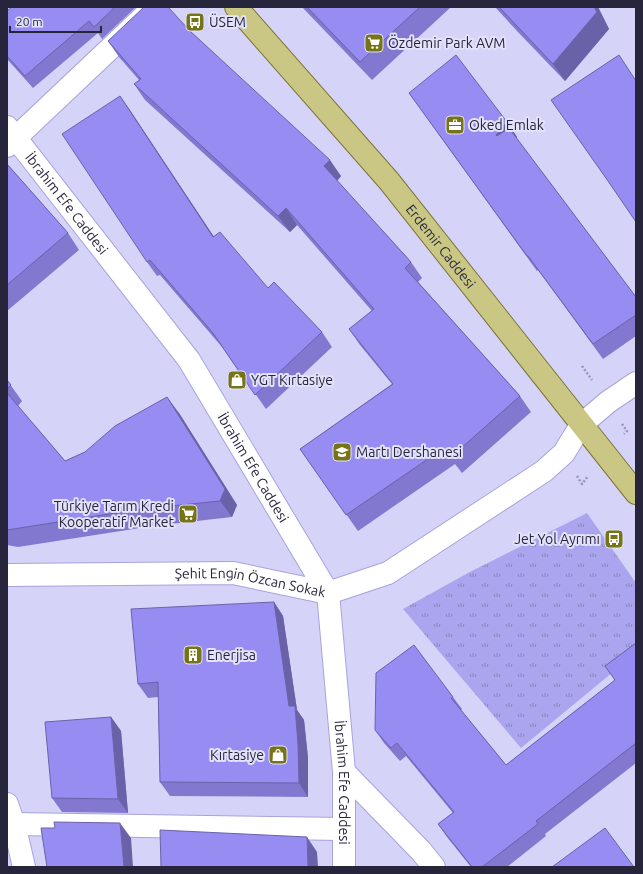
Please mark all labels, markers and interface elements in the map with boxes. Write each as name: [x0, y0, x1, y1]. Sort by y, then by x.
scale bar: [10, 8, 101, 34]
bus stop icon: ÜSEM: [184, 11, 206, 33]
place label: ÜSEM: [209, 13, 246, 30]
text: 20 m: [16, 15, 43, 28]
supermarket icon: Özdemir Park AVM: [363, 32, 385, 54]
place label: Özdemir Park AVM: [388, 34, 506, 51]
office icon: Oked Emlak: [444, 114, 466, 136]
place label: Oked Emlak: [469, 117, 544, 133]
street label: İbrahim Efe Caddesi: [22, 149, 111, 257]
street label: Erdemir Caddesi: [403, 201, 479, 291]
shop icon: YGT Kırtasiye: [226, 369, 248, 391]
place label: YGT Kırtasiye: [251, 372, 333, 388]
street label: İbrahim Efe Caddesi: [214, 410, 292, 525]
school or university icon: Martı Dershanesi: [331, 441, 353, 463]
place label: Martı Dershanesi: [356, 444, 462, 460]
place label: Türkiye Tarım Kredi Kooperatif Market: [54, 498, 174, 530]
supermarket icon: Türkiye Tarım Kredi Kooperatif Market: [177, 503, 199, 525]
bus stop icon: Jet Yol Ayrımı: [603, 528, 625, 550]
place label: Jet Yol Ayrımı: [514, 531, 600, 547]
street label: Şehit Engin Özcan Sokak: [175, 565, 327, 600]
building icon: Enerjisa: [182, 644, 204, 666]
place label: Enerjisa: [207, 647, 256, 663]
street label: İbrahim Efe Caddesi: [331, 720, 352, 845]
shop icon: Kırtasiye: [267, 744, 289, 766]
place label: Kırtasiye: [210, 747, 264, 763]

